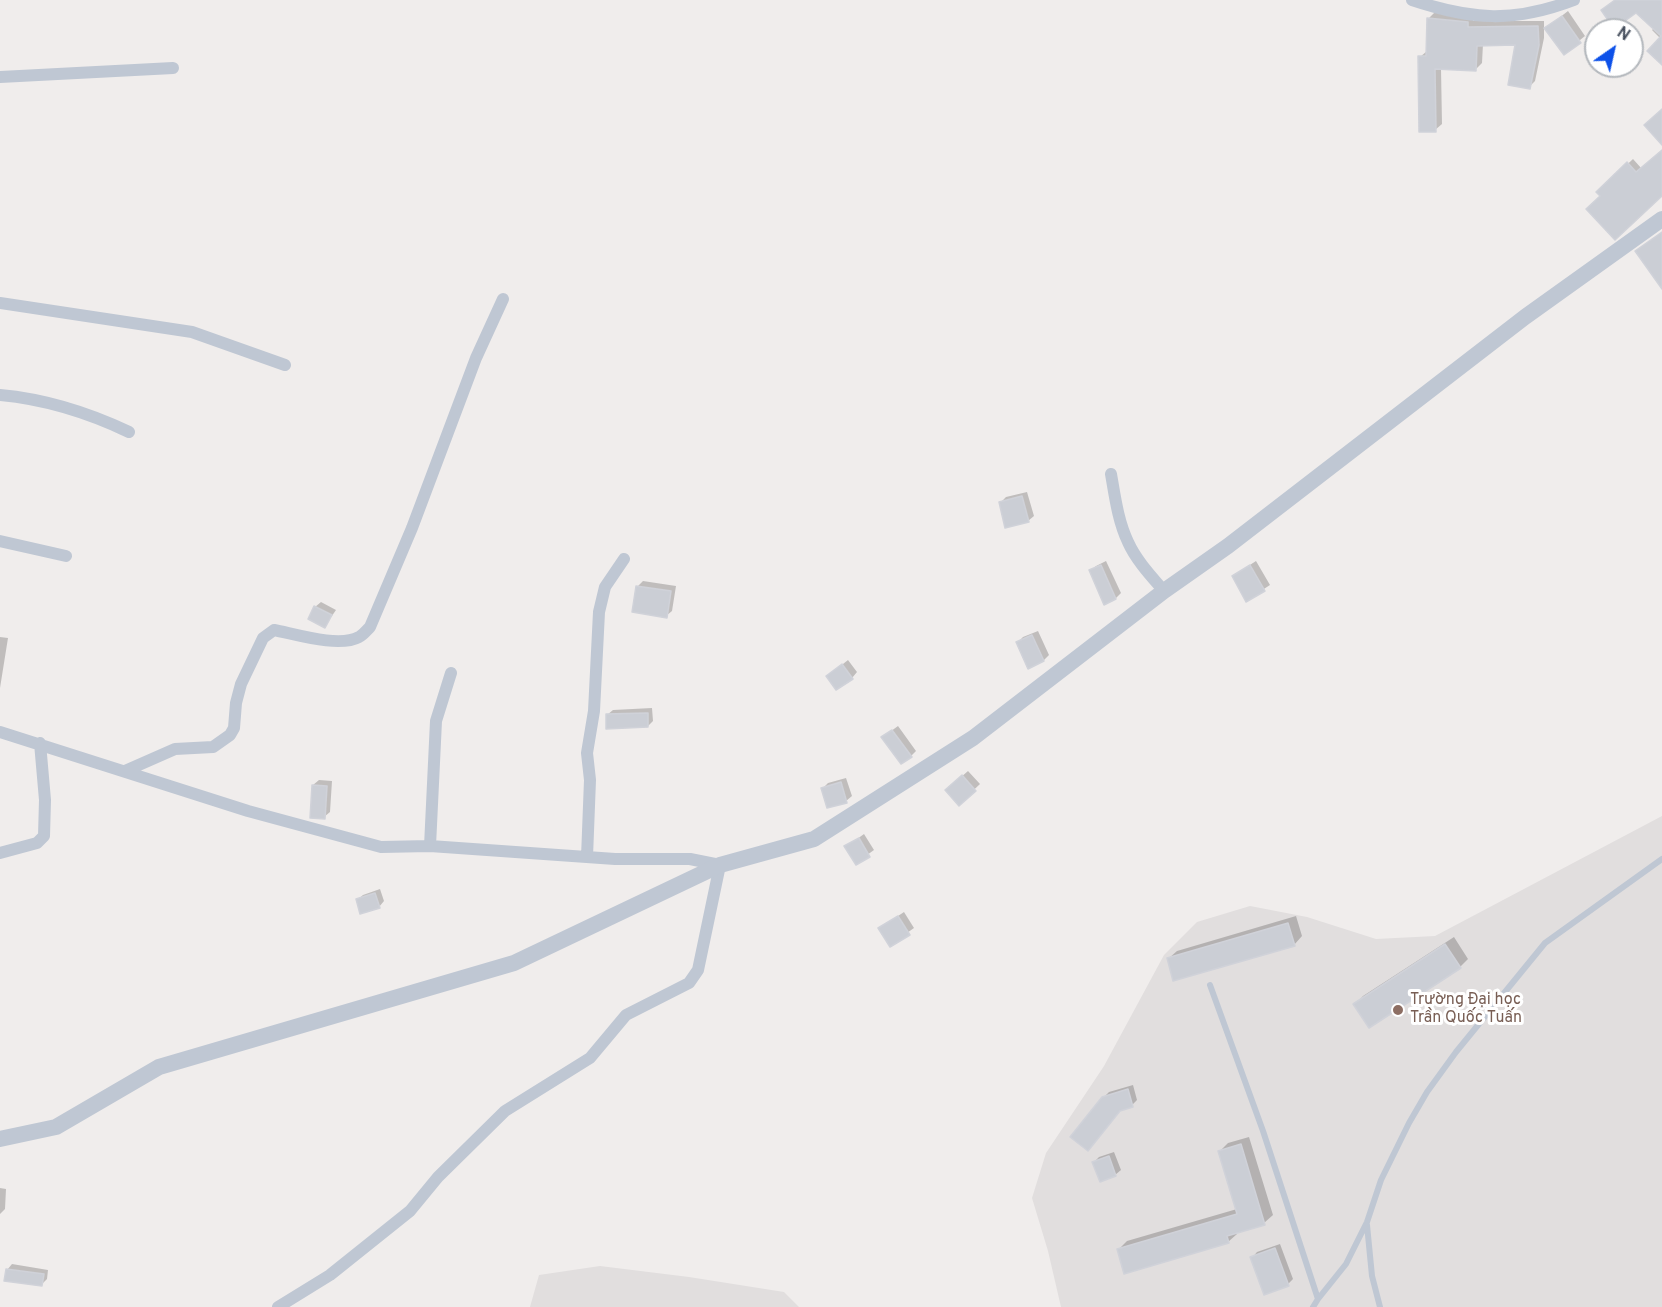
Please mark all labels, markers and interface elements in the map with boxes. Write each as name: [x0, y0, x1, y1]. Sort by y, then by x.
north arrow: [1584, 18, 1644, 78]
text: N: [1613, 23, 1633, 46]
place label: Trường Đại học Trần Quốc Tuấn: [1410, 991, 1522, 1029]
marker: Trường Đại học Trần Quốc Tuấn: [1391, 1003, 1405, 1017]

